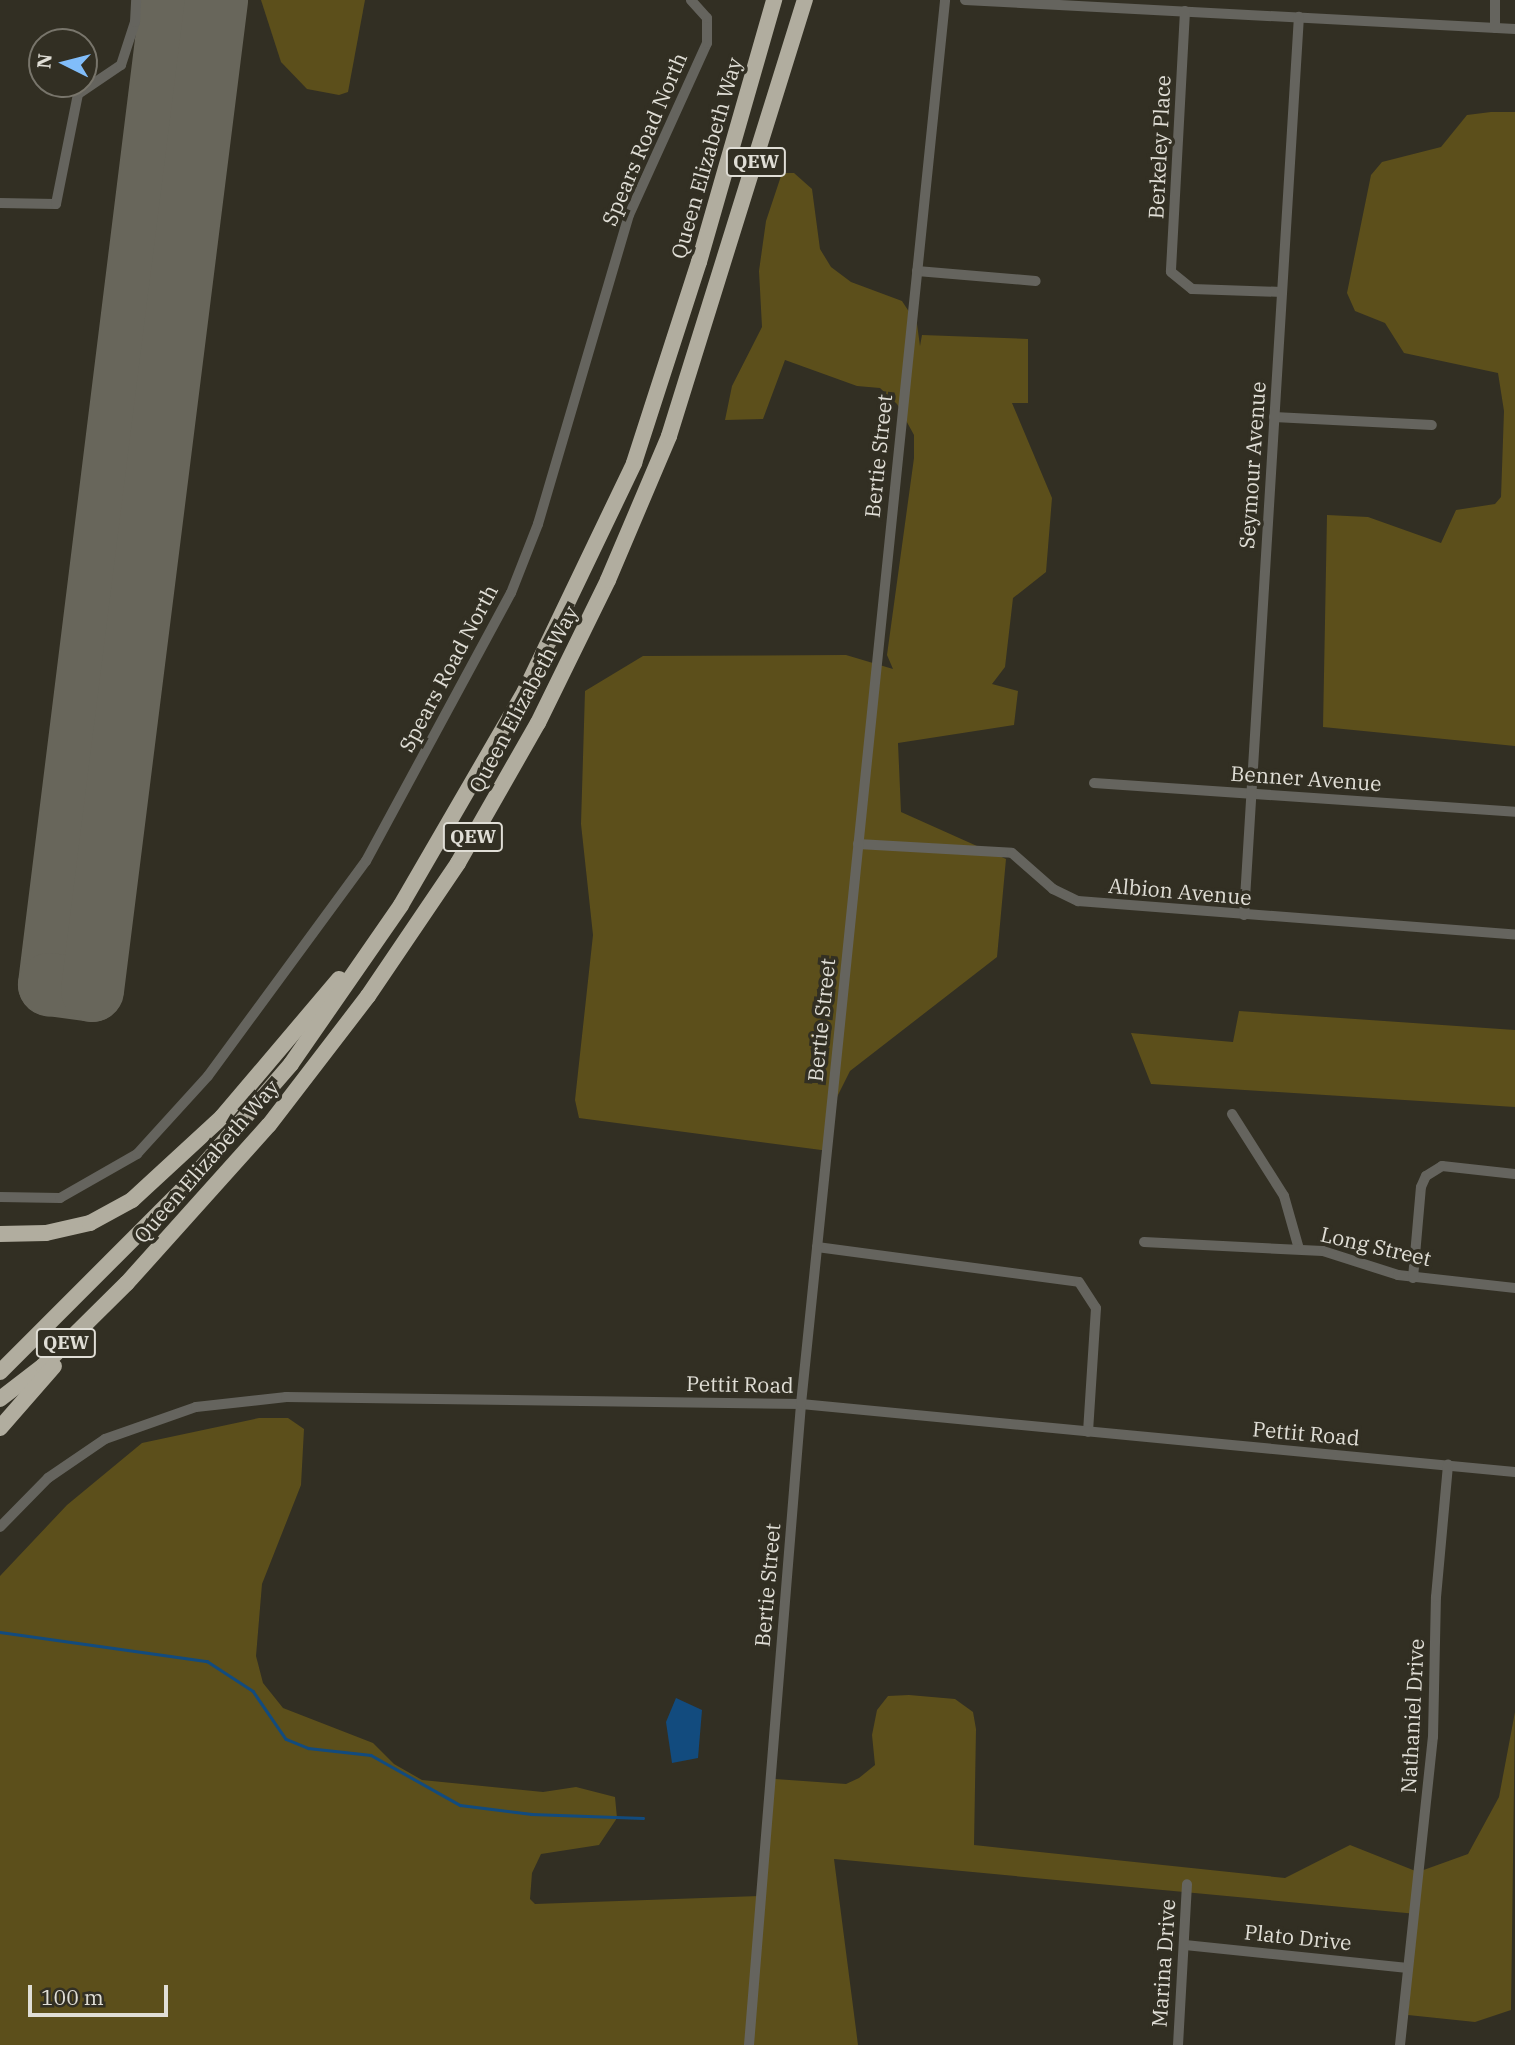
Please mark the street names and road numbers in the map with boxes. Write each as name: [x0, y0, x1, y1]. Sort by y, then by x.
street label: Spears Road North: [596, 49, 692, 229]
street label: Queen Elizabeth Way: [665, 55, 747, 261]
street label: Berkeley Place: [1143, 74, 1175, 220]
road number: QEW: [724, 146, 788, 178]
street label: Seymour Avenue: [1234, 381, 1270, 549]
street label: Bertie Street: [859, 393, 897, 519]
street label: Spears Road North: [393, 580, 503, 756]
street label: Queen Elizabeth Way: [463, 601, 583, 797]
street label: Benner Avenue: [1230, 760, 1382, 796]
road number: QEW: [442, 822, 504, 852]
street label: Albion Avenue: [1107, 872, 1253, 910]
street label: Bertie Street: [802, 957, 840, 1083]
street label: Queen Elizabeth Way: [128, 1074, 284, 1248]
street label: Long Street: [1318, 1221, 1434, 1271]
road number: QEW: [34, 1328, 98, 1358]
street label: Pettit Road: [686, 1370, 794, 1398]
street label: Pettit Road: [1251, 1416, 1361, 1450]
street label: Bertie Street: [749, 1522, 785, 1648]
street label: Nathaniel Drive: [1395, 1638, 1429, 1794]
street label: Marina Drive: [1146, 1898, 1180, 2028]
street label: Plato Drive: [1243, 1919, 1353, 1955]

